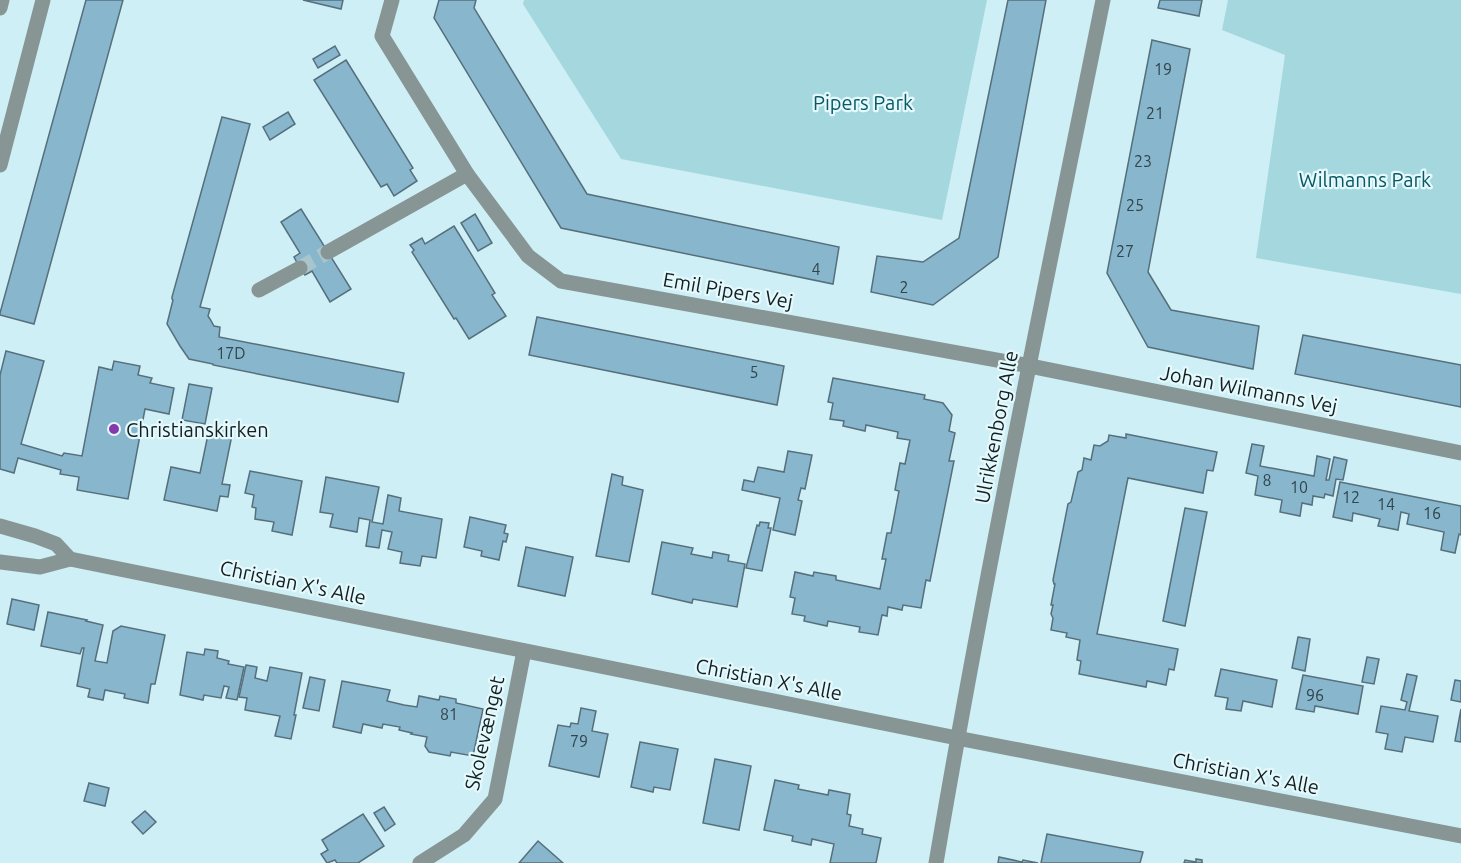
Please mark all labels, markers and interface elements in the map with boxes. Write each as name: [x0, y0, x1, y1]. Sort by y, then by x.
house number: 19: [1154, 60, 1172, 78]
park label: Pipers Park: [813, 91, 913, 114]
house number: 21: [1146, 104, 1164, 122]
house number: 23: [1134, 152, 1152, 170]
park label: Wilmanns Park: [1299, 168, 1431, 191]
house number: 25: [1126, 196, 1144, 214]
house number: 27: [1116, 242, 1134, 260]
house number: 4: [811, 260, 821, 278]
street label: Emil Pipers Vej: [661, 267, 795, 313]
house number: 2: [899, 278, 909, 296]
house number: 17D: [216, 344, 246, 362]
street label: Ulrikkenborg Alle: [970, 349, 1022, 505]
street label: Johan Wilmanns Vej: [1159, 361, 1339, 417]
house number: 5: [749, 363, 759, 381]
place label: Christianskirken: [126, 418, 269, 441]
marker: Christianskirken: [107, 422, 121, 436]
house number: 8: [1262, 471, 1272, 489]
house number: 10: [1290, 478, 1308, 496]
house number: 12: [1342, 488, 1360, 506]
house number: 14: [1377, 495, 1395, 513]
house number: 16: [1423, 504, 1441, 522]
street label: Christian X's Alle: [218, 555, 368, 609]
street label: Christian X's Alle: [694, 654, 844, 704]
street label: Skolevænget: [460, 673, 508, 793]
house number: 96: [1306, 686, 1324, 704]
house number: 81: [440, 705, 458, 723]
house number: 79: [570, 732, 588, 750]
street label: Christian X's Alle: [1171, 748, 1321, 798]

